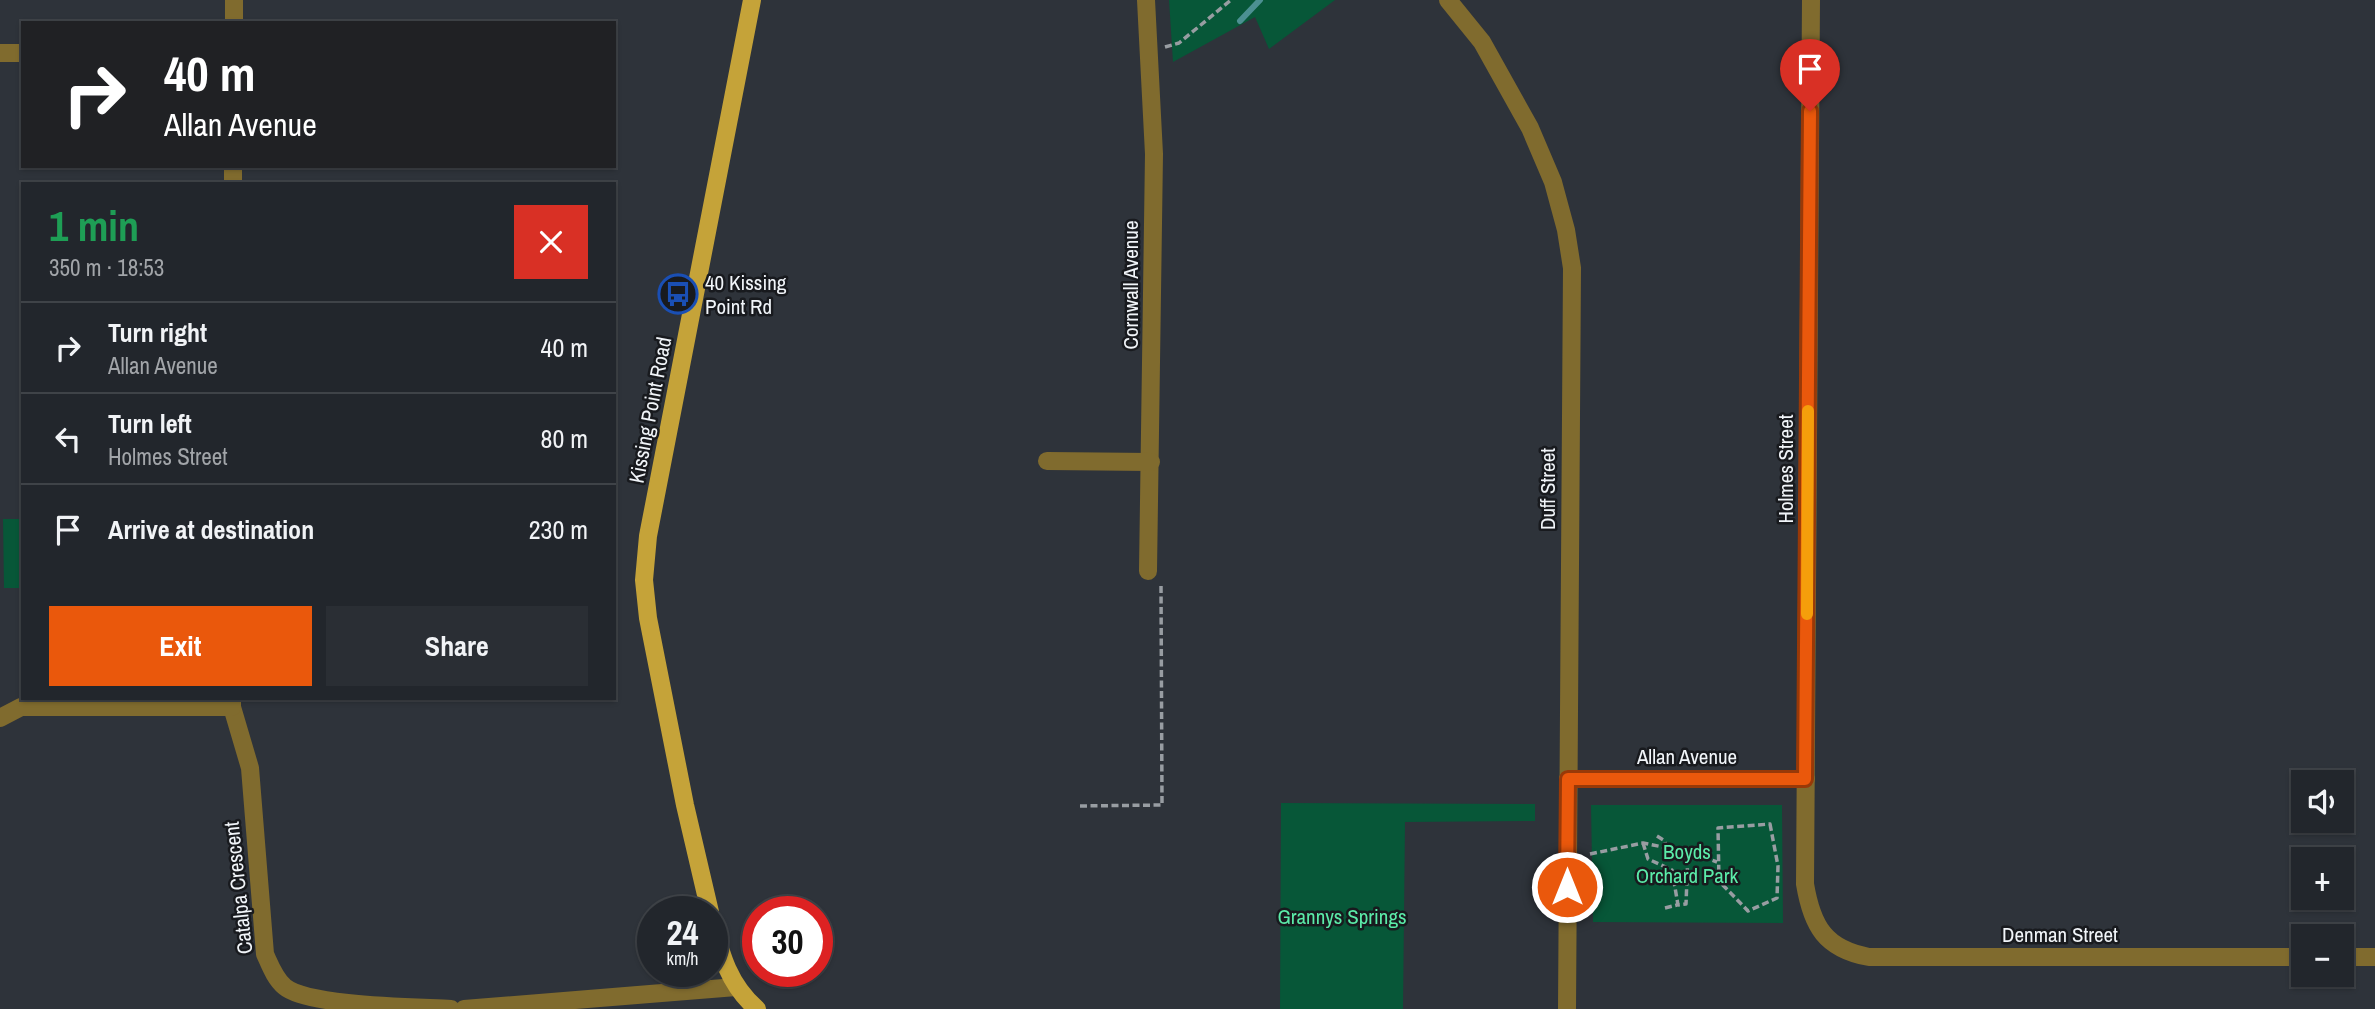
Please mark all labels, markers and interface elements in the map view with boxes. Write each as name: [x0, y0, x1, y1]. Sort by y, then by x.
pin: [1780, 39, 1840, 111]
text: 40 m: [164, 40, 256, 106]
icon: right: [49, 49, 140, 140]
icon: arrive: [1791, 50, 1829, 88]
text: Allan Avenue: [164, 103, 317, 146]
text: 1 min: [49, 198, 139, 254]
button: close: [514, 205, 588, 279]
street label: Cornwall Avenue: [1116, 221, 1145, 349]
text: 350 m · 18:53: [49, 252, 164, 283]
place label: 40 Kissing Point Rd: [705, 268, 787, 321]
bus stop icon: 40 Kissing Point Rd: [657, 273, 699, 315]
text: Turn right: [108, 315, 207, 350]
icon: right: [49, 329, 87, 367]
text: 40 m: [541, 330, 588, 365]
street label: Kissing Point Road: [622, 334, 678, 486]
text: Allan Avenue: [108, 350, 218, 381]
text: Turn left: [108, 406, 192, 441]
street label: Holmes Street: [1771, 414, 1800, 524]
icon: left: [49, 420, 87, 458]
text: 80 m: [541, 421, 588, 456]
text: Holmes Street: [108, 441, 228, 472]
street label: Duff Street: [1533, 448, 1562, 530]
icon: arrive: [49, 511, 87, 549]
text: Arrive at destination: [108, 512, 314, 547]
text: 230 m: [529, 512, 588, 547]
button: Exit: [49, 606, 312, 686]
button: Share: [326, 606, 588, 686]
street label: Allan Avenue: [1636, 742, 1737, 771]
map controls: [2291, 770, 2354, 987]
button: sound: [2291, 770, 2354, 833]
street label: Catalpa Crescent: [217, 820, 259, 956]
park label: Boyds Orchard Park: [1636, 837, 1739, 890]
button: +: [2291, 847, 2354, 910]
position arrow: [1530, 850, 1604, 924]
speed limit sign: 30: [742, 896, 833, 987]
park label: Grannys Springs: [1277, 902, 1407, 931]
text: 24: [667, 909, 698, 956]
street label: Denman Street: [2002, 920, 2118, 949]
button: −: [2291, 924, 2354, 987]
text: km/h: [667, 946, 699, 971]

